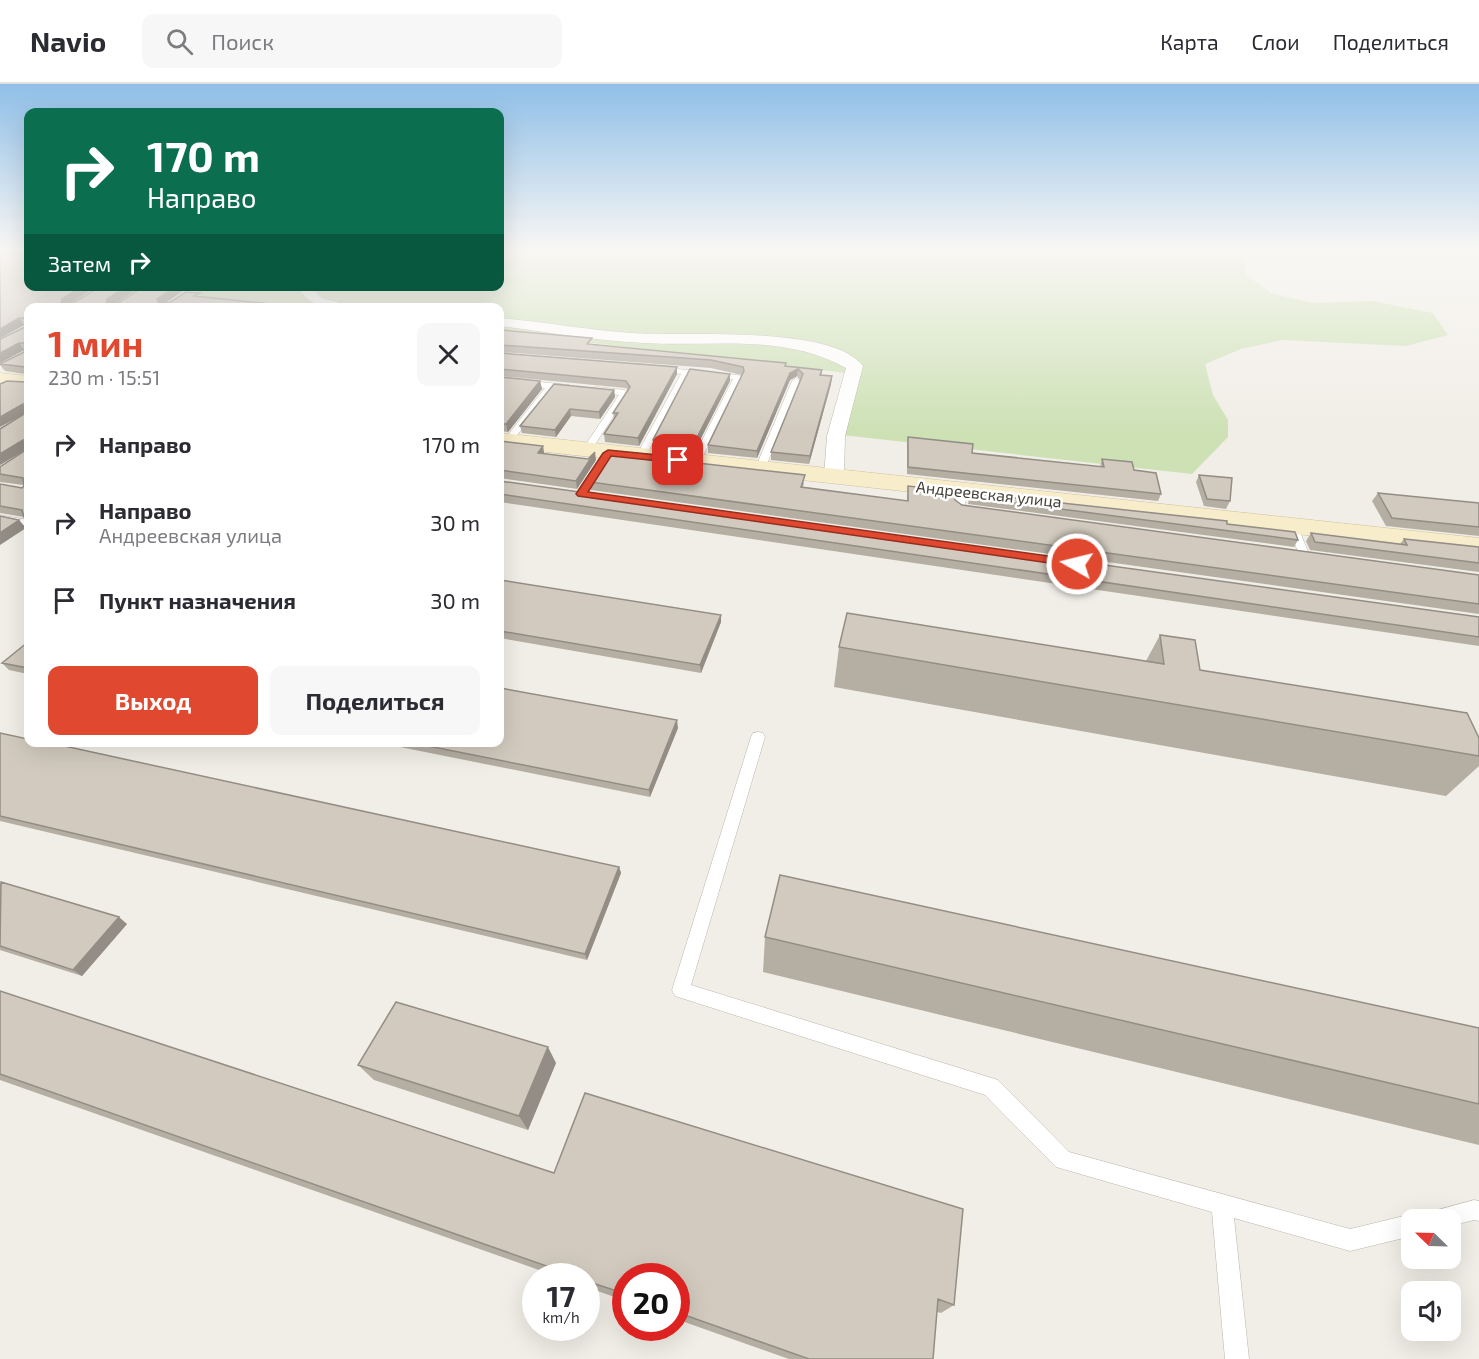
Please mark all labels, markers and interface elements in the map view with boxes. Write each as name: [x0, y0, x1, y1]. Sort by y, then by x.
search box: [142, 14, 562, 68]
text: Navio: [30, 24, 106, 58]
icon: search: [163, 25, 196, 58]
text: Поиск: [211, 28, 274, 54]
text: Карта: [1160, 29, 1219, 54]
text: Слои: [1252, 29, 1300, 54]
text: Поделиться: [1333, 29, 1449, 54]
text: 170 m: [147, 130, 260, 180]
icon: right: [48, 132, 126, 210]
text: Направо: [147, 181, 256, 213]
icon: right: [123, 246, 156, 279]
text: Затем: [48, 250, 111, 276]
text: 1 мин: [48, 321, 143, 364]
button: close: [417, 323, 480, 386]
text: 230 m · 15:51: [48, 365, 160, 389]
icon: right: [48, 428, 81, 461]
text: Направо: [99, 431, 192, 457]
text: 170 m: [423, 431, 480, 457]
pin: [652, 434, 703, 485]
icon: arrive: [661, 443, 694, 476]
street label: Андреевская улица: [915, 476, 1063, 512]
text: Направо: [99, 497, 192, 523]
icon: right: [48, 506, 81, 539]
text: 30 m: [430, 509, 480, 535]
text: Андреевская улица: [99, 523, 282, 547]
position arrow: [1045, 532, 1109, 596]
icon: arrive: [48, 584, 81, 617]
text: Пункт назначения: [99, 587, 296, 613]
text: 30 m: [430, 587, 480, 613]
button: Выход: [48, 666, 258, 735]
button: Поделиться: [270, 666, 480, 735]
north arrow: [1401, 1209, 1461, 1269]
map controls: [1401, 1209, 1461, 1341]
speed limit sign: 20: [612, 1263, 690, 1341]
text: 17: [547, 1277, 575, 1313]
button: sound: [1401, 1281, 1461, 1341]
text: km/h: [542, 1308, 580, 1326]

